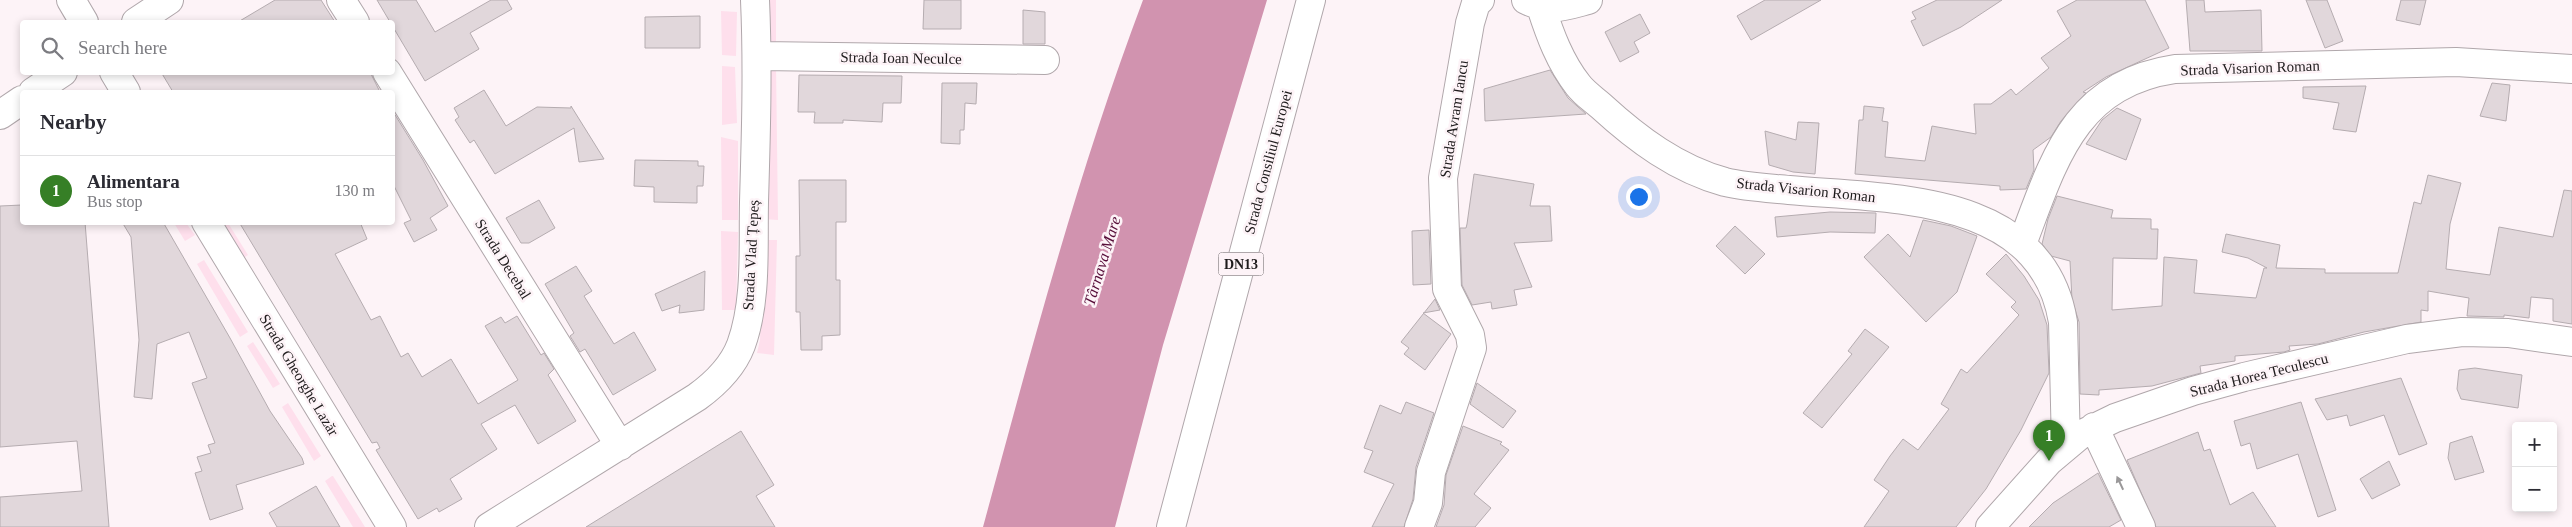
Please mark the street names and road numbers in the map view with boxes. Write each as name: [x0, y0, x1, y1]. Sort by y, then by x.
street label: Strada Ioan Neculce: [840, 49, 962, 67]
street label: Strada Visarion Roman: [2180, 58, 2321, 78]
street label: Strada Avram Iancu: [1437, 59, 1471, 179]
street label: Strada Consiliul Europei: [1241, 88, 1295, 236]
street label: Strada Visarion Roman: [1736, 175, 1877, 205]
street label: Strada Vlad Țepeș: [740, 199, 763, 311]
street label: Strada Decebal: [472, 216, 534, 302]
road number: DN13: [1218, 252, 1264, 276]
street label: Strada Gheorghe Lazăr: [256, 311, 342, 439]
street label: Strada Horea Teculescu: [2188, 350, 2330, 400]

